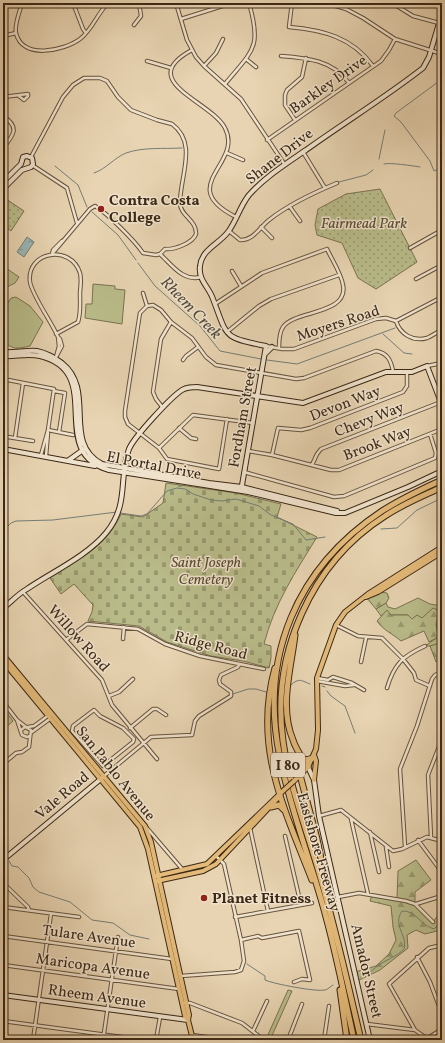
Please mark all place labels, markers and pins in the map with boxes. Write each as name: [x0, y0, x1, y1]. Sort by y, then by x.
place label: Contra Costa College: [109, 191, 200, 229]
marker: Contra Costa College: [96, 204, 106, 214]
place label: Planet Fitness: [212, 889, 311, 910]
marker: Planet Fitness: [199, 893, 209, 903]

